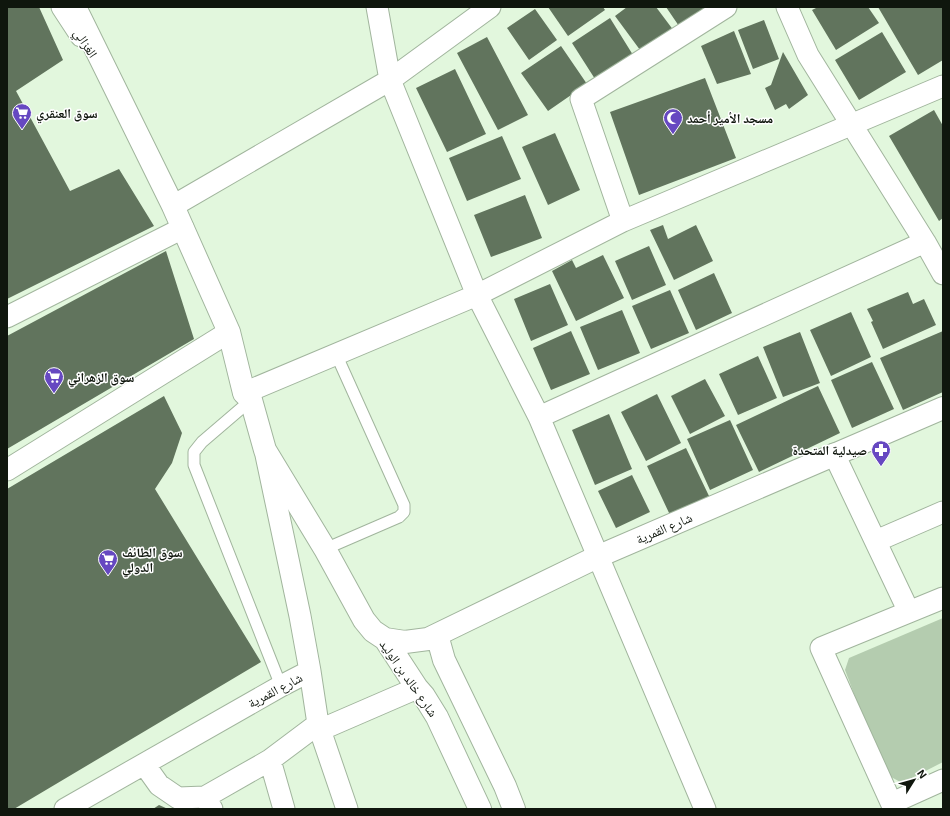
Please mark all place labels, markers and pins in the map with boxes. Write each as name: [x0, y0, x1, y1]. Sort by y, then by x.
supermarket icon: سوق العنقري: [11, 102, 33, 130]
place label: سوق العنقري: [36, 105, 98, 124]
mosque icon: مسجد الأمير أحمد: [662, 107, 684, 135]
place label: مسجد الأمير أحمد: [687, 110, 773, 126]
supermarket icon: سوق الزهراني: [43, 366, 65, 394]
place label: سوق الزهراني: [68, 369, 134, 388]
pharmacy icon: صيدلية المتحدة: [870, 439, 892, 467]
place label: صيدلية المتحدة: [792, 442, 867, 458]
place label: سوق الطائف الدولي: [122, 544, 183, 578]
supermarket icon: سوق الطائف الدولي: [97, 548, 119, 576]

